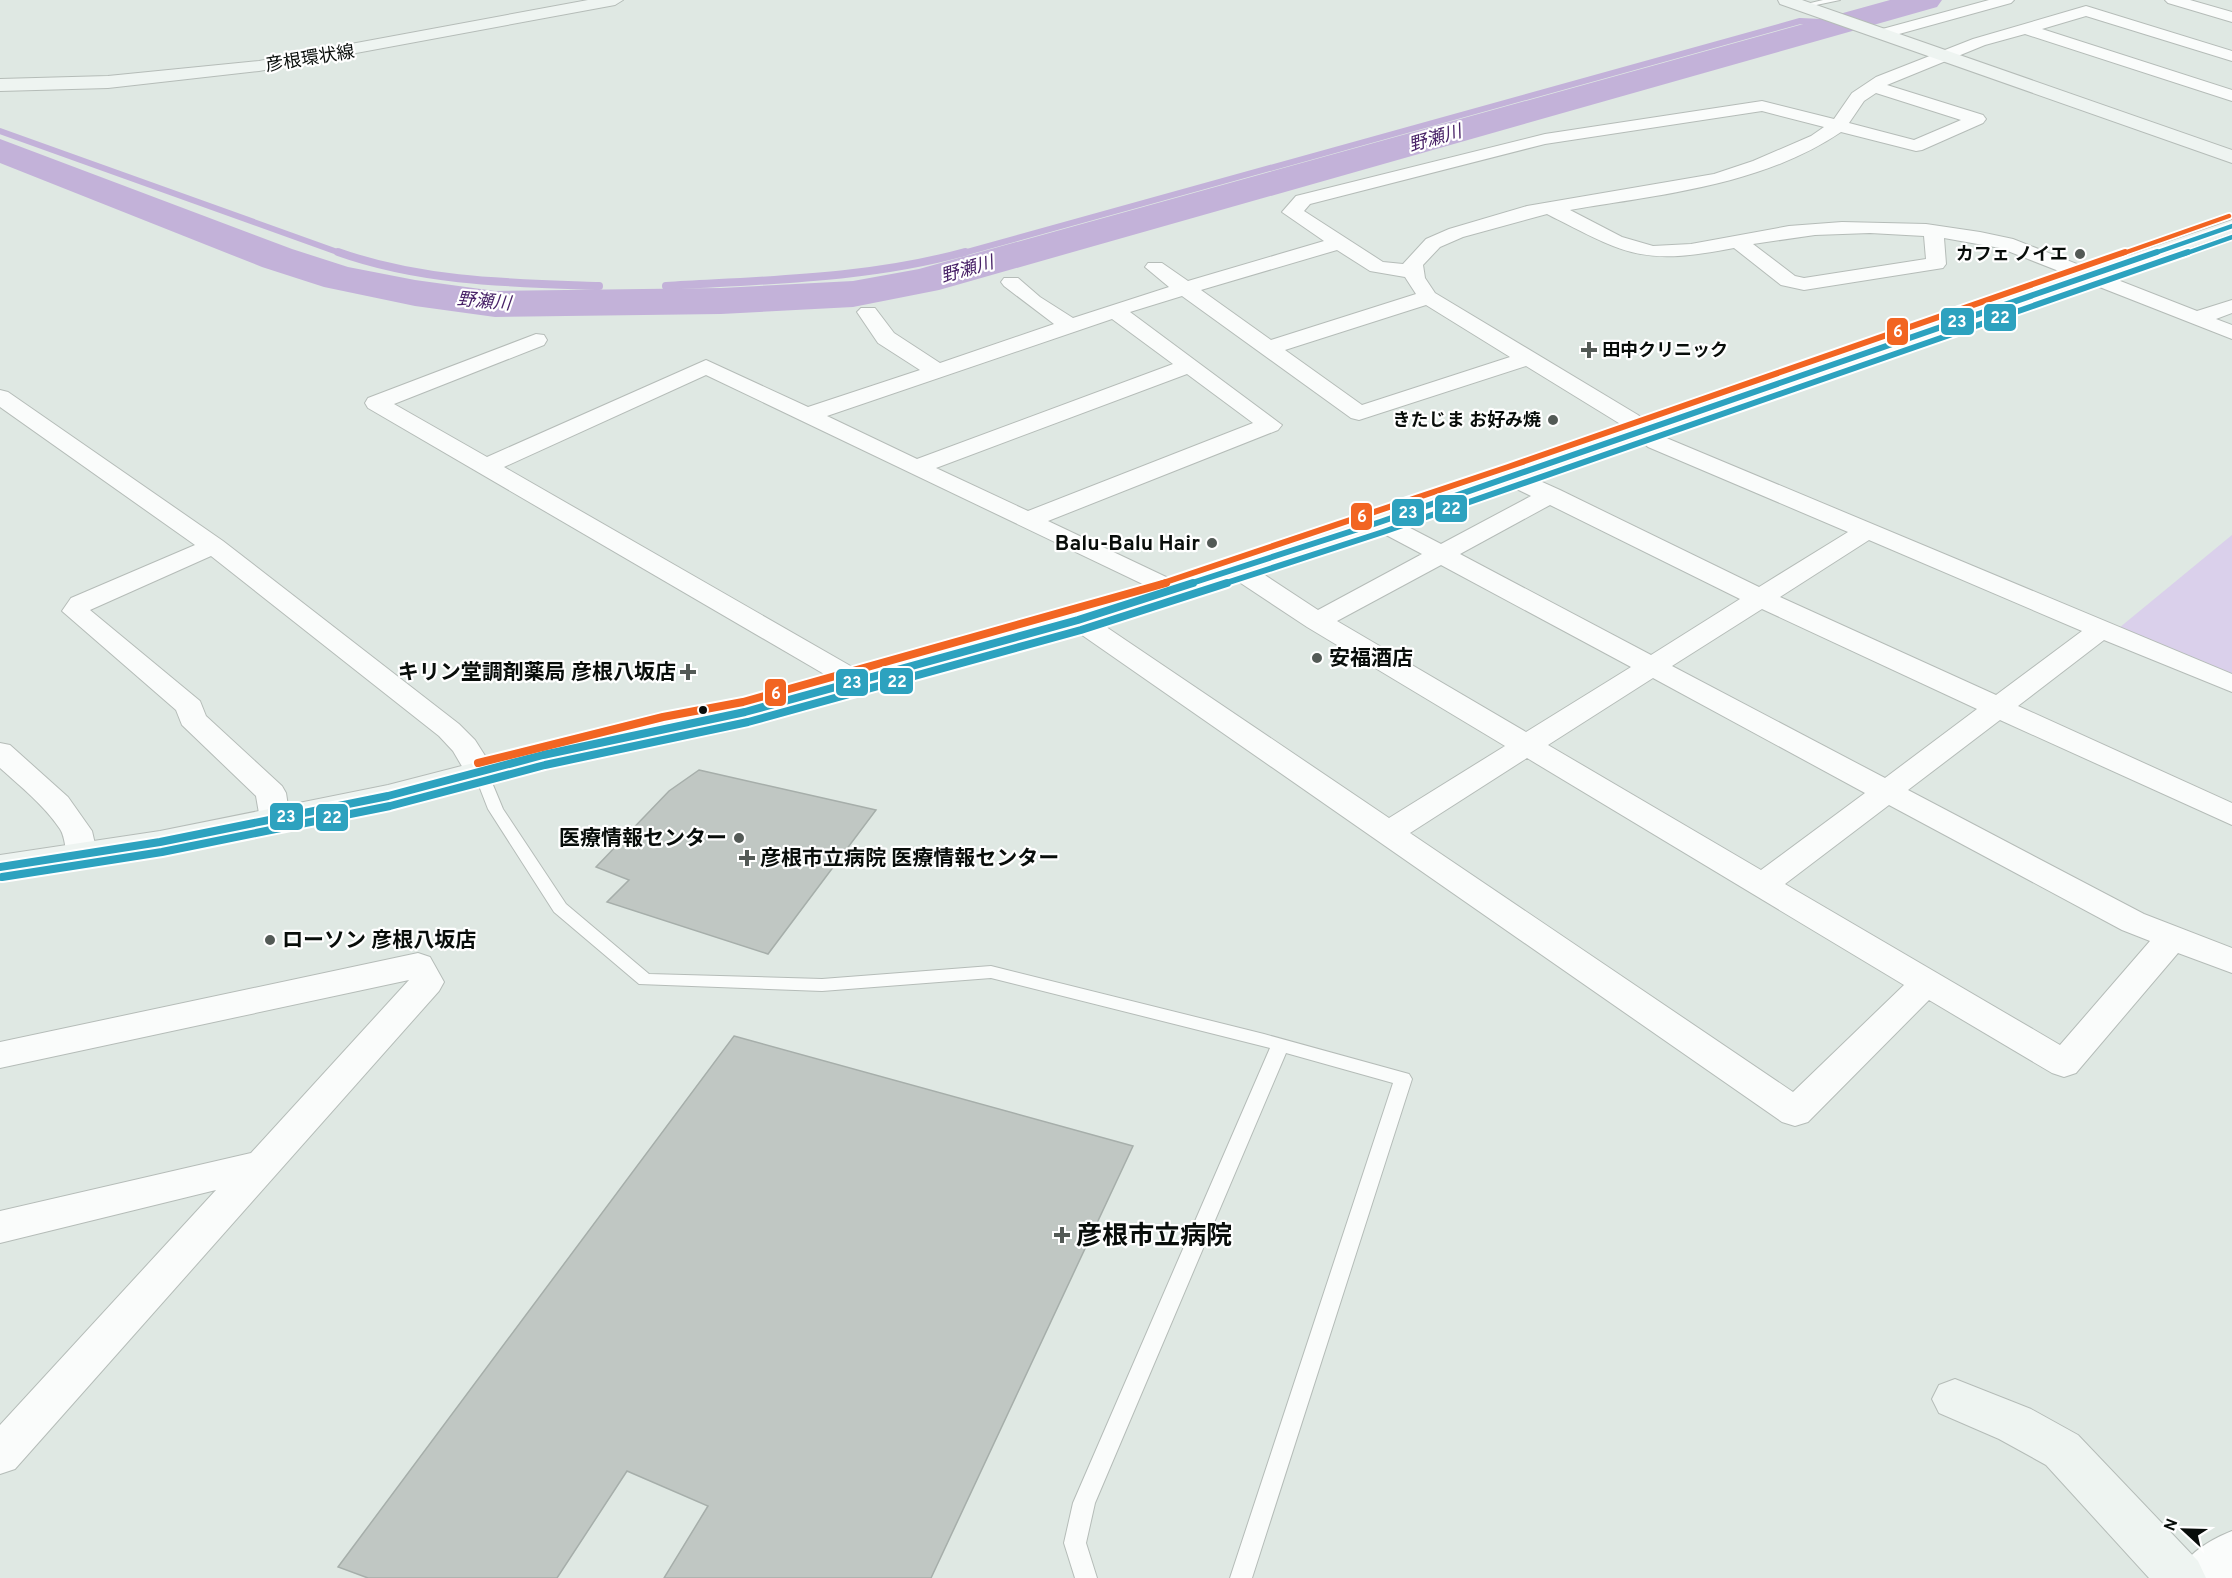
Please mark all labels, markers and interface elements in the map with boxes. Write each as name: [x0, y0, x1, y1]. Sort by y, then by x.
street label: 彦根環状線: [264, 41, 356, 78]
water label: 野瀬川: [1406, 120, 1466, 158]
place label: カフェ ノイエ: [1956, 244, 2068, 267]
marker: カフェ ノイエ: [2073, 247, 2087, 261]
water label: 野瀬川: [938, 251, 998, 289]
water label: 野瀬川: [456, 289, 514, 316]
line badge: 22: [1983, 303, 2017, 332]
line badge: 23: [1940, 307, 1975, 336]
text: 22: [1990, 309, 2010, 329]
text: 23: [1947, 313, 1967, 333]
line badge: 6: [1886, 317, 1909, 346]
text: 6: [1893, 323, 1903, 343]
place label: 田中クリニック: [1602, 340, 1728, 363]
marker: 田中クリニック: [1580, 341, 1598, 359]
place label: きたじま お好み焼: [1393, 410, 1541, 433]
marker: きたじま お好み焼: [1546, 413, 1560, 427]
line badge: 22: [1434, 494, 1468, 523]
line badge: 23: [1391, 498, 1425, 527]
text: 22: [1441, 500, 1461, 520]
line badge: 6: [1350, 502, 1373, 531]
text: 23: [1398, 504, 1418, 524]
text: 6: [1357, 508, 1367, 528]
place label: Balu-Balu Hair: [1055, 531, 1200, 558]
marker: Balu-Balu Hair: [1205, 536, 1219, 550]
place label: 安福酒店: [1329, 646, 1413, 673]
marker: 安福酒店: [1310, 651, 1324, 665]
place label: キリン堂調剤薬局 彦根八坂店: [398, 660, 676, 687]
marker: キリン堂調剤薬局 彦根八坂店: [681, 665, 695, 679]
line badge: 22: [879, 667, 914, 695]
line badge: 23: [835, 668, 869, 697]
text: 22: [887, 673, 907, 693]
text: 23: [842, 674, 862, 694]
line badge: 6: [764, 678, 787, 707]
text: 6: [771, 685, 781, 705]
unlabelled marker: [697, 704, 709, 716]
line badge: 23: [269, 802, 304, 831]
line badge: 22: [315, 803, 349, 832]
text: 23: [276, 808, 296, 828]
text: 22: [322, 809, 342, 829]
place label: 医療情報センター: [559, 826, 727, 853]
marker: 医療情報センター: [732, 831, 746, 845]
place label: 彦根市立病院 医療情報センター: [760, 846, 1059, 873]
marker: 彦根市立病院 医療情報センター: [738, 849, 756, 867]
place label: ローソン 彦根八坂店: [282, 928, 476, 955]
marker: ローソン 彦根八坂店: [263, 933, 277, 947]
place label: 彦根市立病院: [1076, 1221, 1232, 1254]
marker: 彦根市立病院: [1053, 1226, 1071, 1244]
north arrow: [2154, 1500, 2214, 1560]
text: N: [2161, 1516, 2183, 1534]

